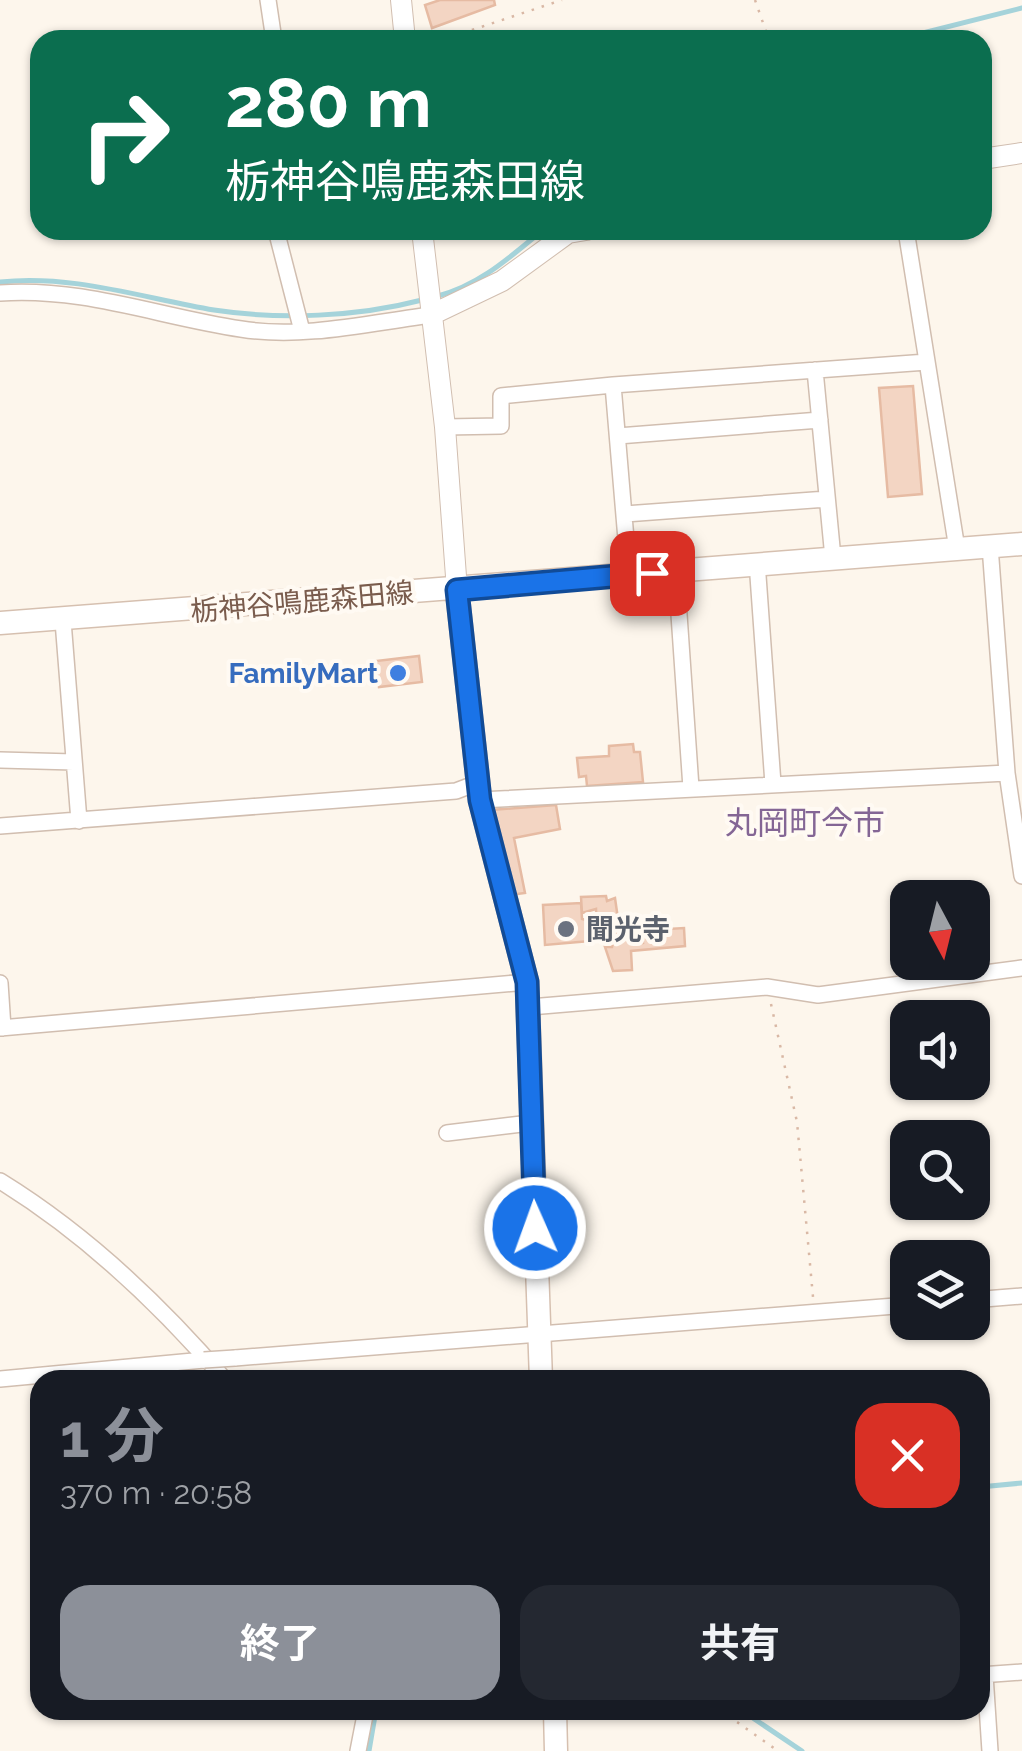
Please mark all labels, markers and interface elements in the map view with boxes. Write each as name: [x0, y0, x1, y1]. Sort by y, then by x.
text: 280 m: [225, 61, 432, 143]
icon: right: [60, 70, 190, 200]
text: 栃神谷鳴鹿森田線: [225, 155, 585, 208]
pin: [610, 531, 695, 616]
icon: arrive: [625, 546, 680, 601]
street label: 栃神谷鳴鹿森田線: [189, 576, 415, 628]
place label: FamilyMart: [229, 657, 378, 690]
marker: FamilyMart: [387, 662, 409, 684]
district label: 丸岡町今市: [725, 804, 885, 841]
north arrow: [890, 880, 990, 980]
map controls: [890, 880, 990, 1340]
place label: 聞光寺: [586, 913, 670, 946]
marker: 聞光寺: [555, 918, 577, 940]
button: sound: [890, 1000, 990, 1100]
button: search: [890, 1120, 990, 1220]
position arrow: [483, 1176, 587, 1280]
button: layers: [890, 1240, 990, 1340]
text: 1 分: [60, 1401, 164, 1471]
button: close: [855, 1403, 960, 1508]
text: 370 m · 20:58: [60, 1474, 252, 1511]
button: 終了: [60, 1585, 500, 1700]
button: 共有: [520, 1585, 960, 1700]

